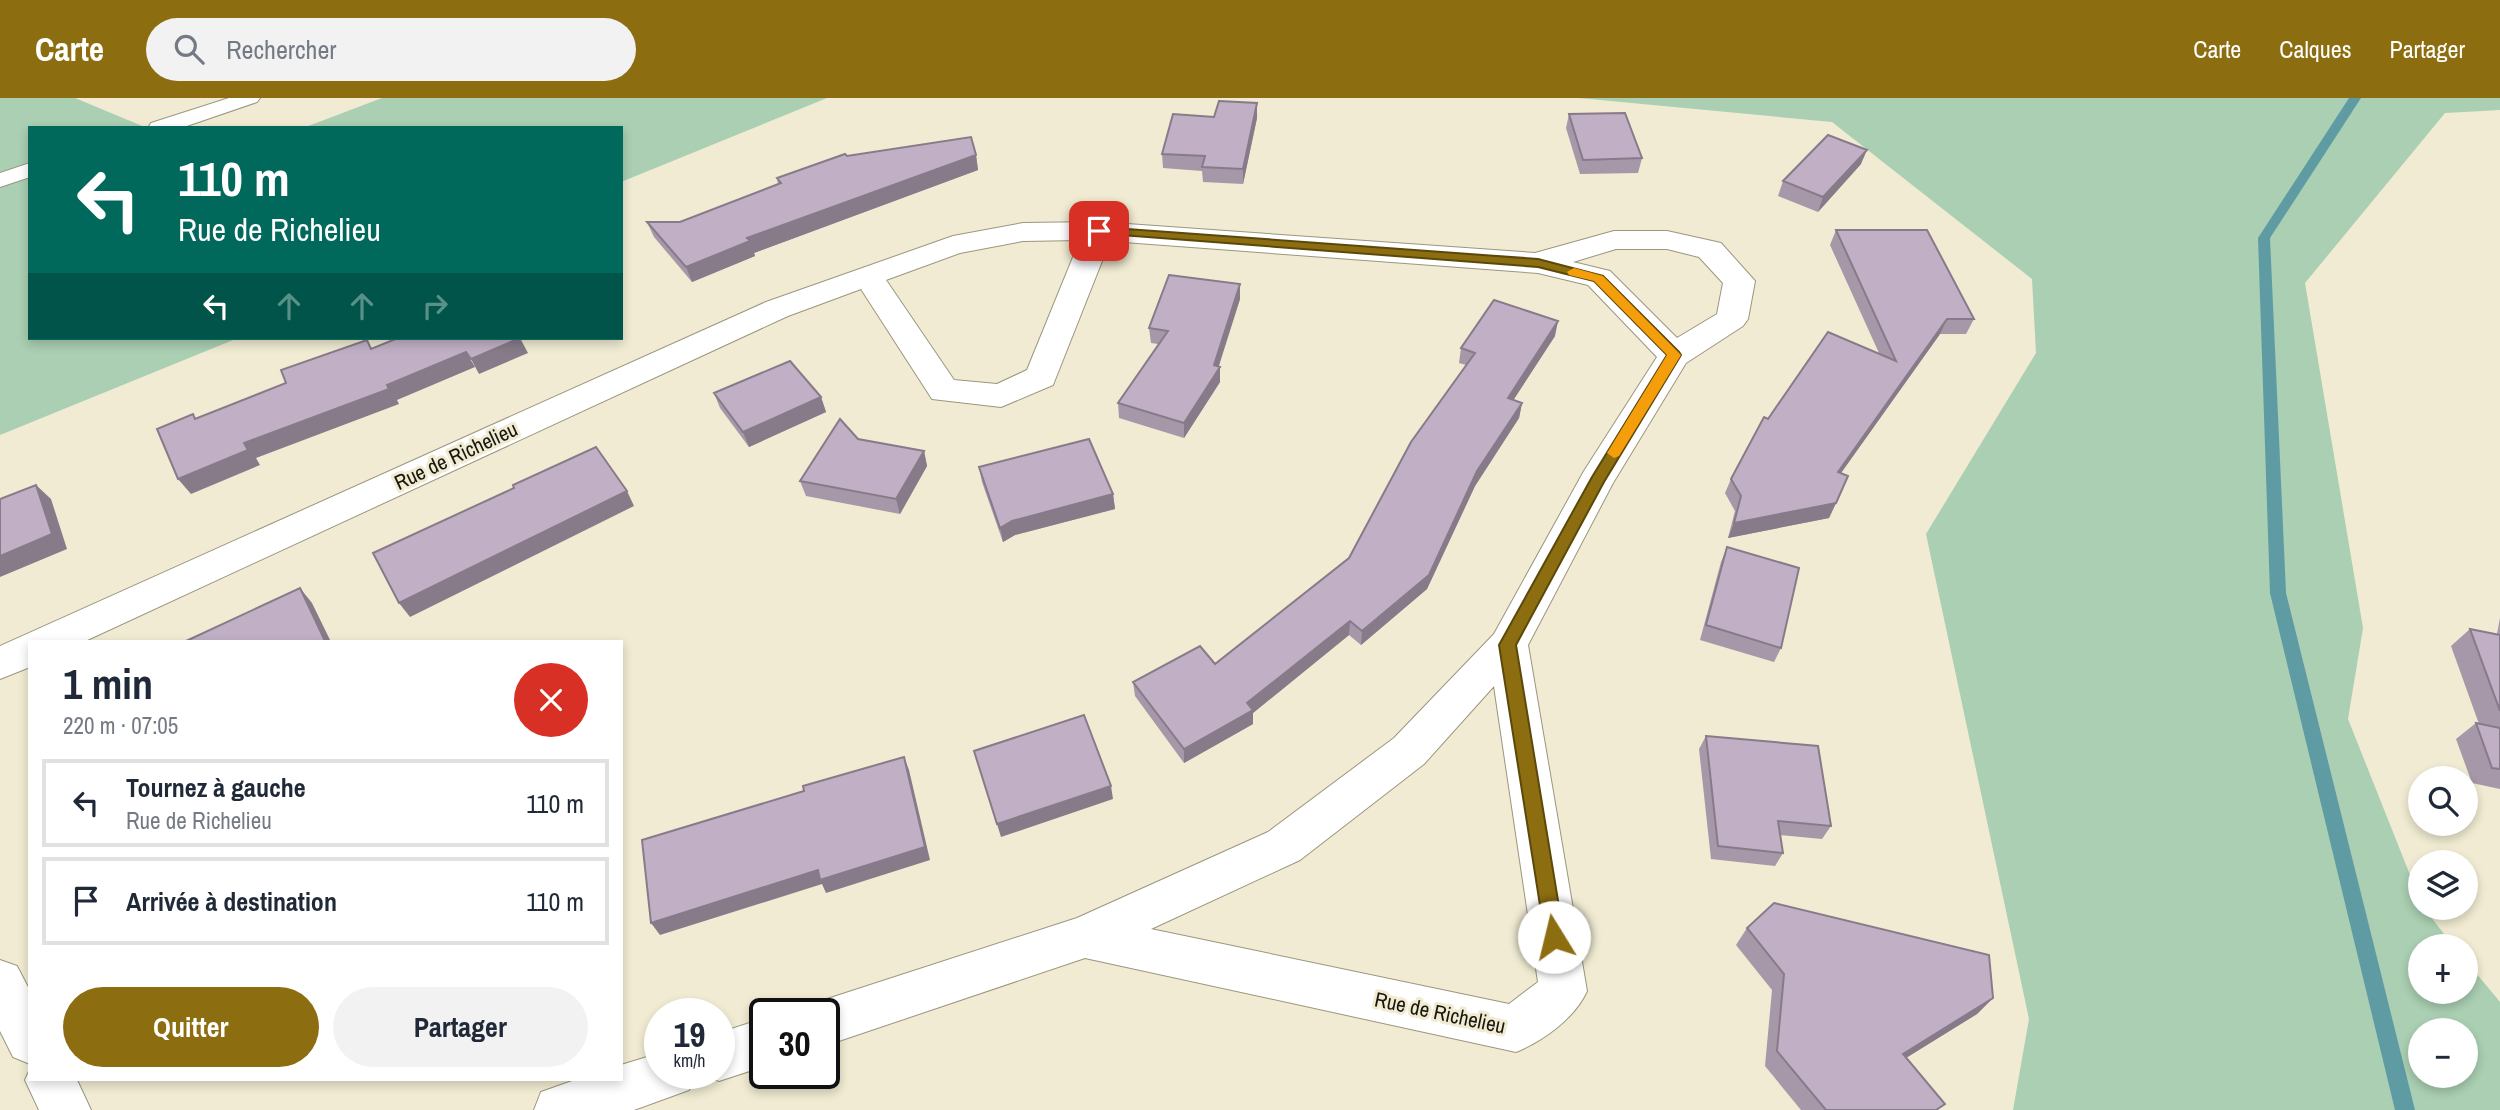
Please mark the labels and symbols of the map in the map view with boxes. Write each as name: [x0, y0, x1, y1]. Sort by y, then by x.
pin: [1069, 201, 1129, 261]
street label: Rue de Richelieu: [389, 414, 522, 497]
position arrow: [1517, 900, 1591, 974]
street label: Rue de Richelieu: [1372, 984, 1508, 1041]
speed limit sign: 30: [749, 998, 840, 1089]

